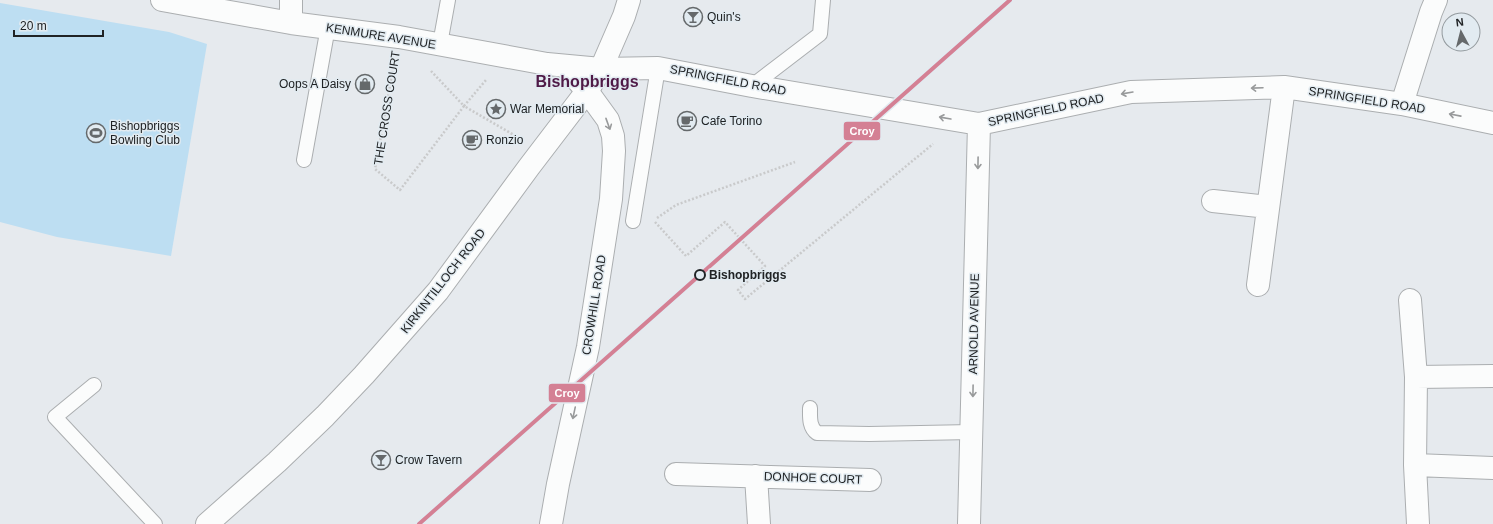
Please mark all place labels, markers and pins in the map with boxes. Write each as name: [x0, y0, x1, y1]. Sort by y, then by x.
bar icon: Quin's: [682, 6, 704, 28]
place label: Quin's: [707, 10, 741, 24]
shop icon: Oops A Daisy: [354, 73, 376, 95]
place label: Oops A Daisy: [279, 77, 351, 91]
place icon: War Memorial: [485, 98, 507, 120]
place label: War Memorial: [510, 102, 584, 116]
cafe icon: Cafe Torino: [676, 110, 698, 132]
place label: Cafe Torino: [701, 114, 762, 128]
place label: Bishopbriggs Bowling Club: [110, 119, 180, 147]
sports icon: Bishopbriggs Bowling Club: [85, 122, 107, 144]
cafe icon: Ronzio: [461, 129, 483, 151]
place label: Ronzio: [486, 133, 524, 147]
place label: Bishopbriggs: [709, 268, 787, 282]
marker: Bishopbriggs: [694, 269, 706, 281]
bar icon: Crow Tavern: [370, 449, 392, 471]
place label: Crow Tavern: [395, 453, 462, 467]

